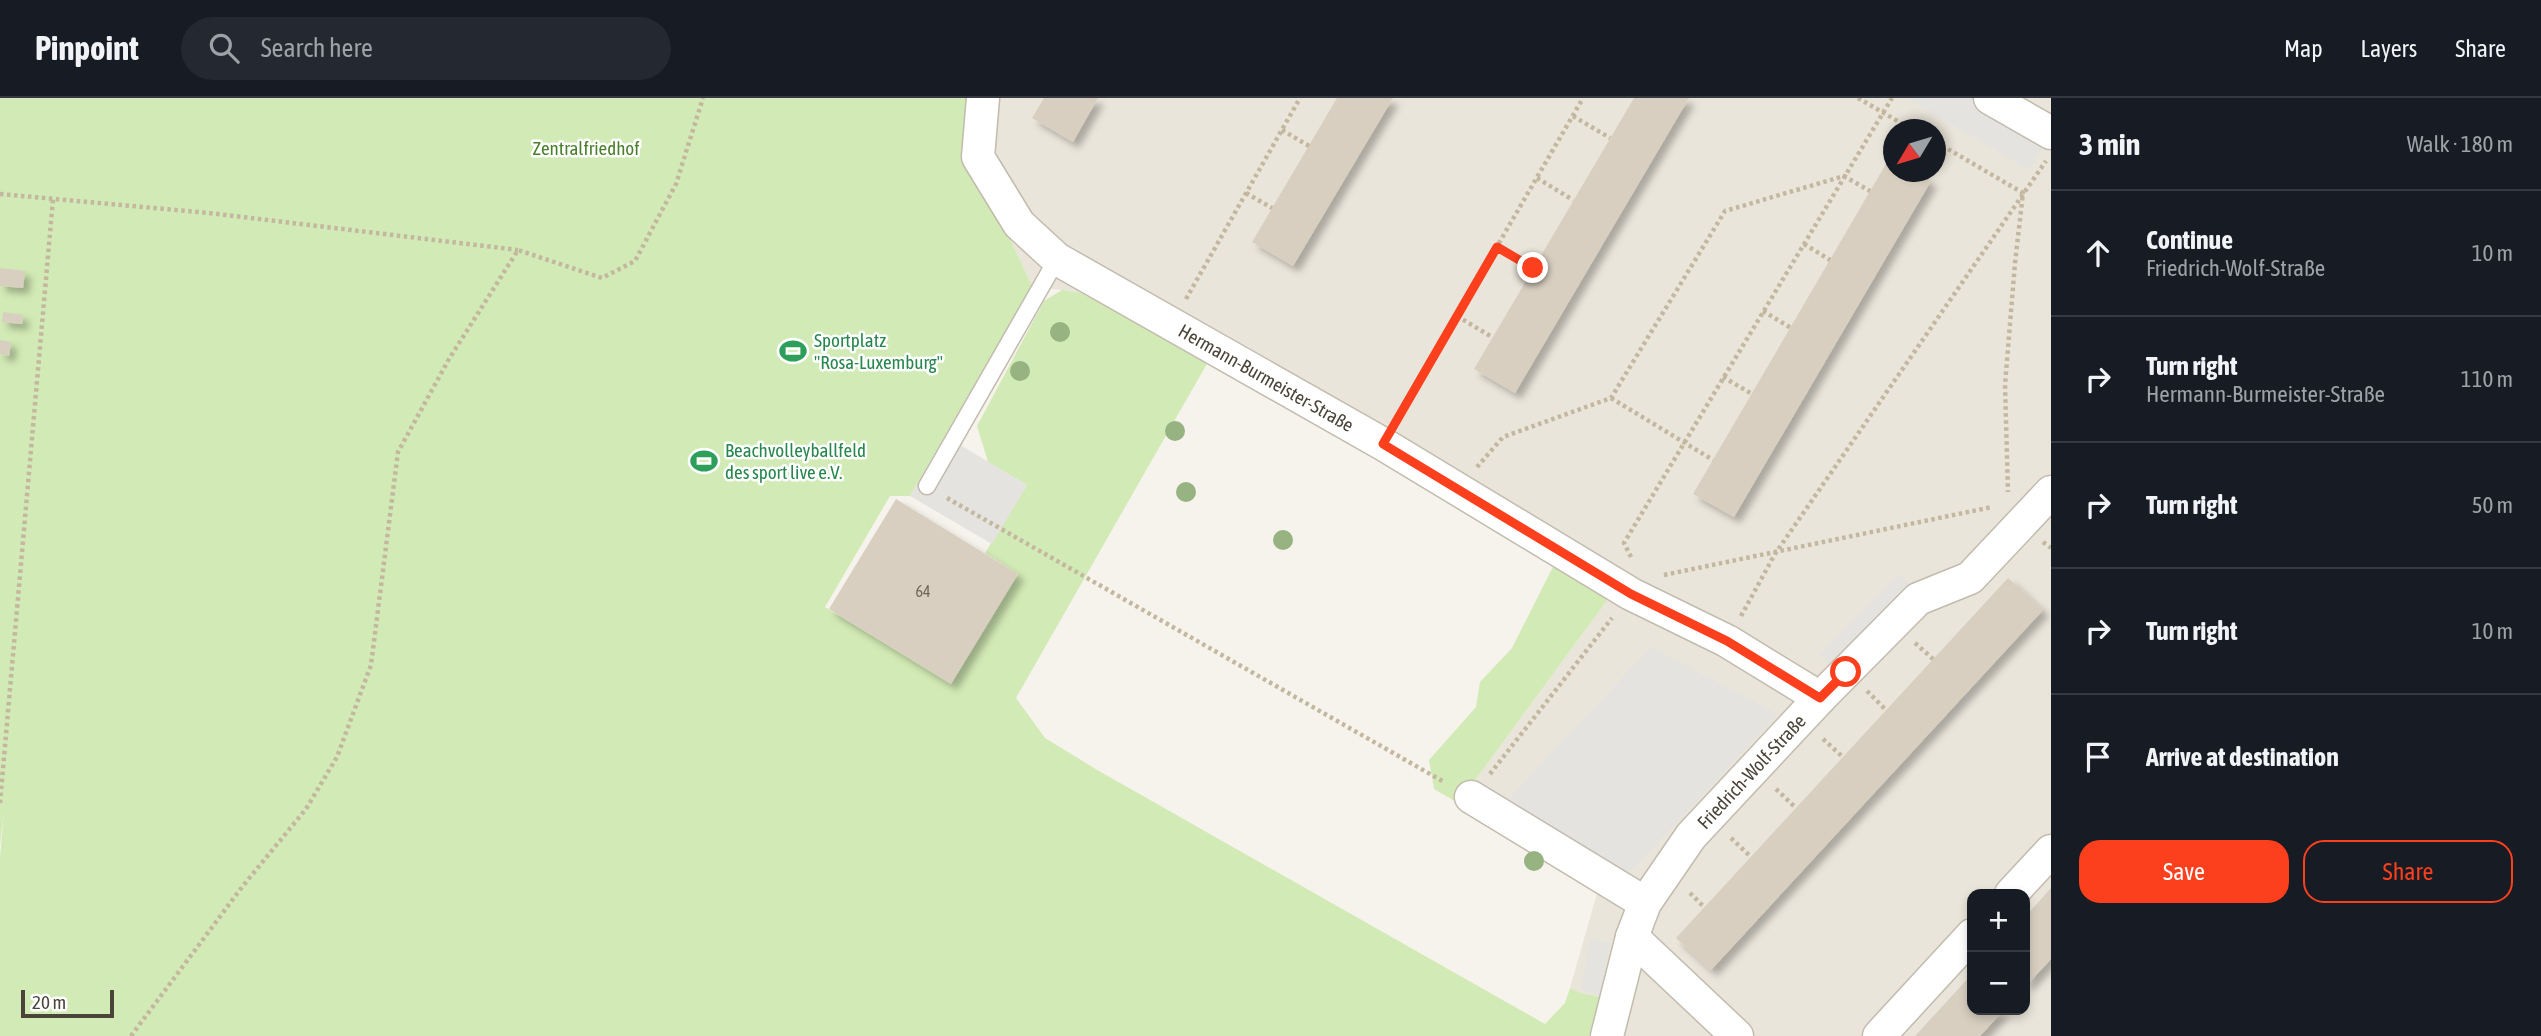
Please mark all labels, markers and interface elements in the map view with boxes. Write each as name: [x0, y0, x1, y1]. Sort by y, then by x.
search box: [181, 17, 671, 80]
text: Pinpoint: [35, 29, 139, 67]
icon: search: [205, 29, 243, 67]
text: Search here: [261, 33, 373, 63]
text: Map: [2284, 35, 2323, 62]
text: Layers: [2361, 35, 2417, 62]
text: Share: [2455, 35, 2506, 62]
north arrow: [1883, 119, 1946, 182]
text: 3 min: [2079, 127, 2140, 161]
text: Walk · 180 m: [2407, 131, 2513, 157]
park label: Zentralfriedhof: [532, 137, 640, 159]
text: Continue: [2146, 225, 2233, 255]
icon: ahead: [2079, 234, 2117, 272]
text: 10 m: [2472, 240, 2513, 266]
route end: [1517, 252, 1548, 283]
text: Friedrich-Wolf-Straße: [2146, 255, 2325, 281]
street label: Hermann-Burmeister-Straße: [1175, 319, 1358, 436]
place label: Sportplatz "Rosa-Luxemburg": [814, 329, 943, 373]
sports icon: Sportplatz "Rosa-Luxemburg": [778, 336, 808, 366]
text: Turn right: [2146, 351, 2237, 381]
icon: right: [2079, 360, 2117, 398]
text: 110 m: [2461, 366, 2513, 392]
text: Hermann-Burmeister-Straße: [2146, 381, 2385, 407]
place label: Beachvolleyballfeld des sport live e.V.: [725, 439, 866, 483]
sports icon: Beachvolleyballfeld des sport live e.V.: [689, 446, 719, 476]
icon: right: [2079, 486, 2117, 524]
text: Turn right: [2146, 490, 2237, 520]
text: 50 m: [2472, 492, 2513, 518]
house number: 64: [915, 582, 931, 600]
icon: right: [2079, 612, 2117, 650]
text: Turn right: [2146, 616, 2237, 646]
text: 10 m: [2472, 618, 2513, 644]
route start: [1830, 656, 1861, 687]
street label: Friedrich-Wolf-Straße: [1693, 710, 1810, 833]
icon: arrive: [2079, 738, 2117, 776]
text: Arrive at destination: [2146, 742, 2339, 772]
button: Save: [2079, 840, 2289, 903]
button: Share: [2303, 840, 2513, 903]
map controls: [1967, 889, 2030, 1015]
button: +: [1967, 889, 2030, 952]
button: −: [1967, 952, 2030, 1015]
scale bar: [21, 987, 114, 1019]
text: 20 m: [32, 991, 66, 1013]

